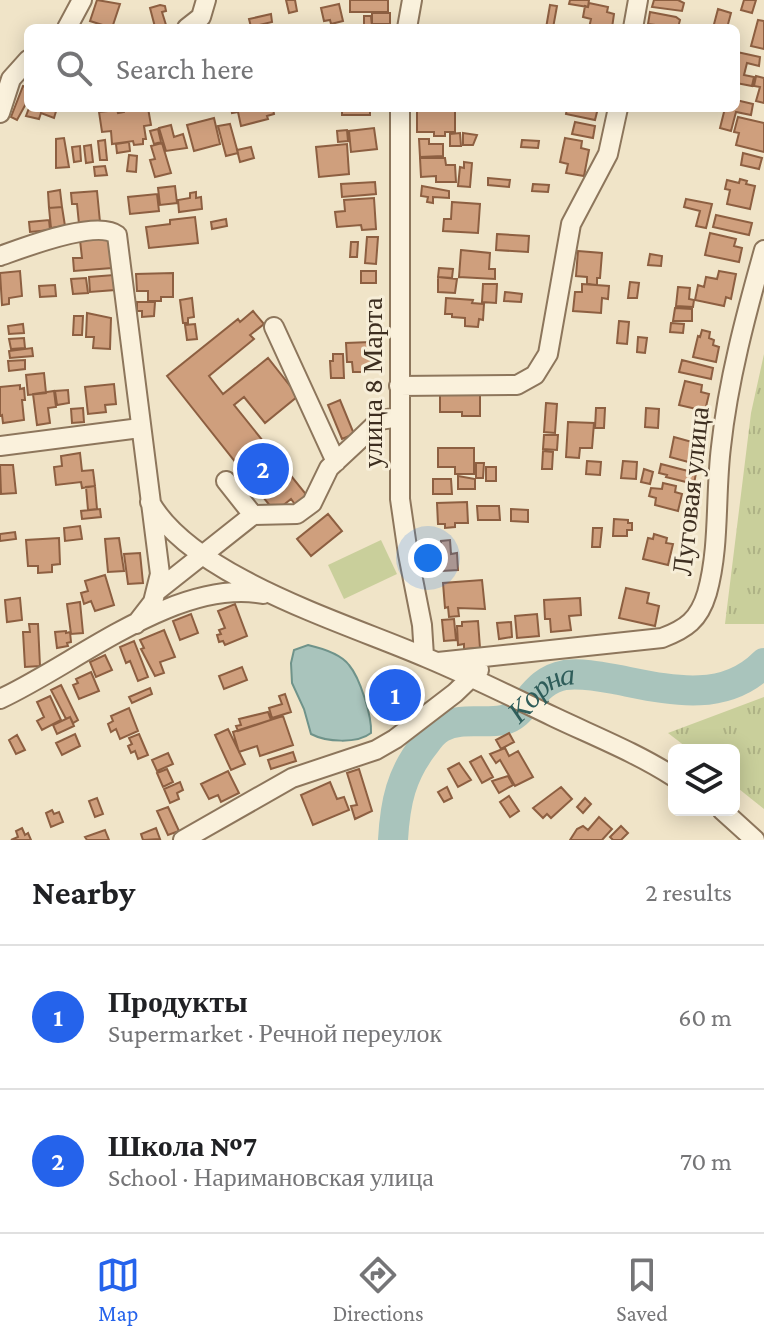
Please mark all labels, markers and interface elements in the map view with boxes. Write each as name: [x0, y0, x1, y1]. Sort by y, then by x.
search box: [24, 24, 740, 112]
icon: search: [52, 46, 96, 90]
text: Search here: [116, 52, 254, 85]
street label: улица 8 Марта: [357, 297, 388, 468]
street label: Луговая улица: [666, 405, 715, 577]
pin: 2: [237, 439, 289, 499]
your location: [408, 538, 448, 578]
water label: Корна: [500, 657, 576, 729]
pin: 1: [369, 665, 421, 725]
map controls: [668, 744, 740, 816]
button: layers: [668, 744, 740, 816]
text: Nearby: [32, 874, 135, 911]
text: 2 results: [645, 878, 732, 907]
text: Продукты: [108, 985, 248, 1018]
text: 1: [53, 1003, 63, 1032]
text: 60 m: [678, 1003, 732, 1032]
text: Supermarket · Речной переулок: [108, 1019, 442, 1048]
text: Школа №7: [108, 1129, 257, 1162]
text: 2: [51, 1147, 65, 1176]
text: 70 m: [680, 1147, 732, 1176]
text: School · Наримановская улица: [108, 1163, 434, 1192]
tab: Map: [96, 1253, 140, 1326]
tab: Directions: [333, 1253, 424, 1326]
tab: Saved: [616, 1253, 668, 1326]

